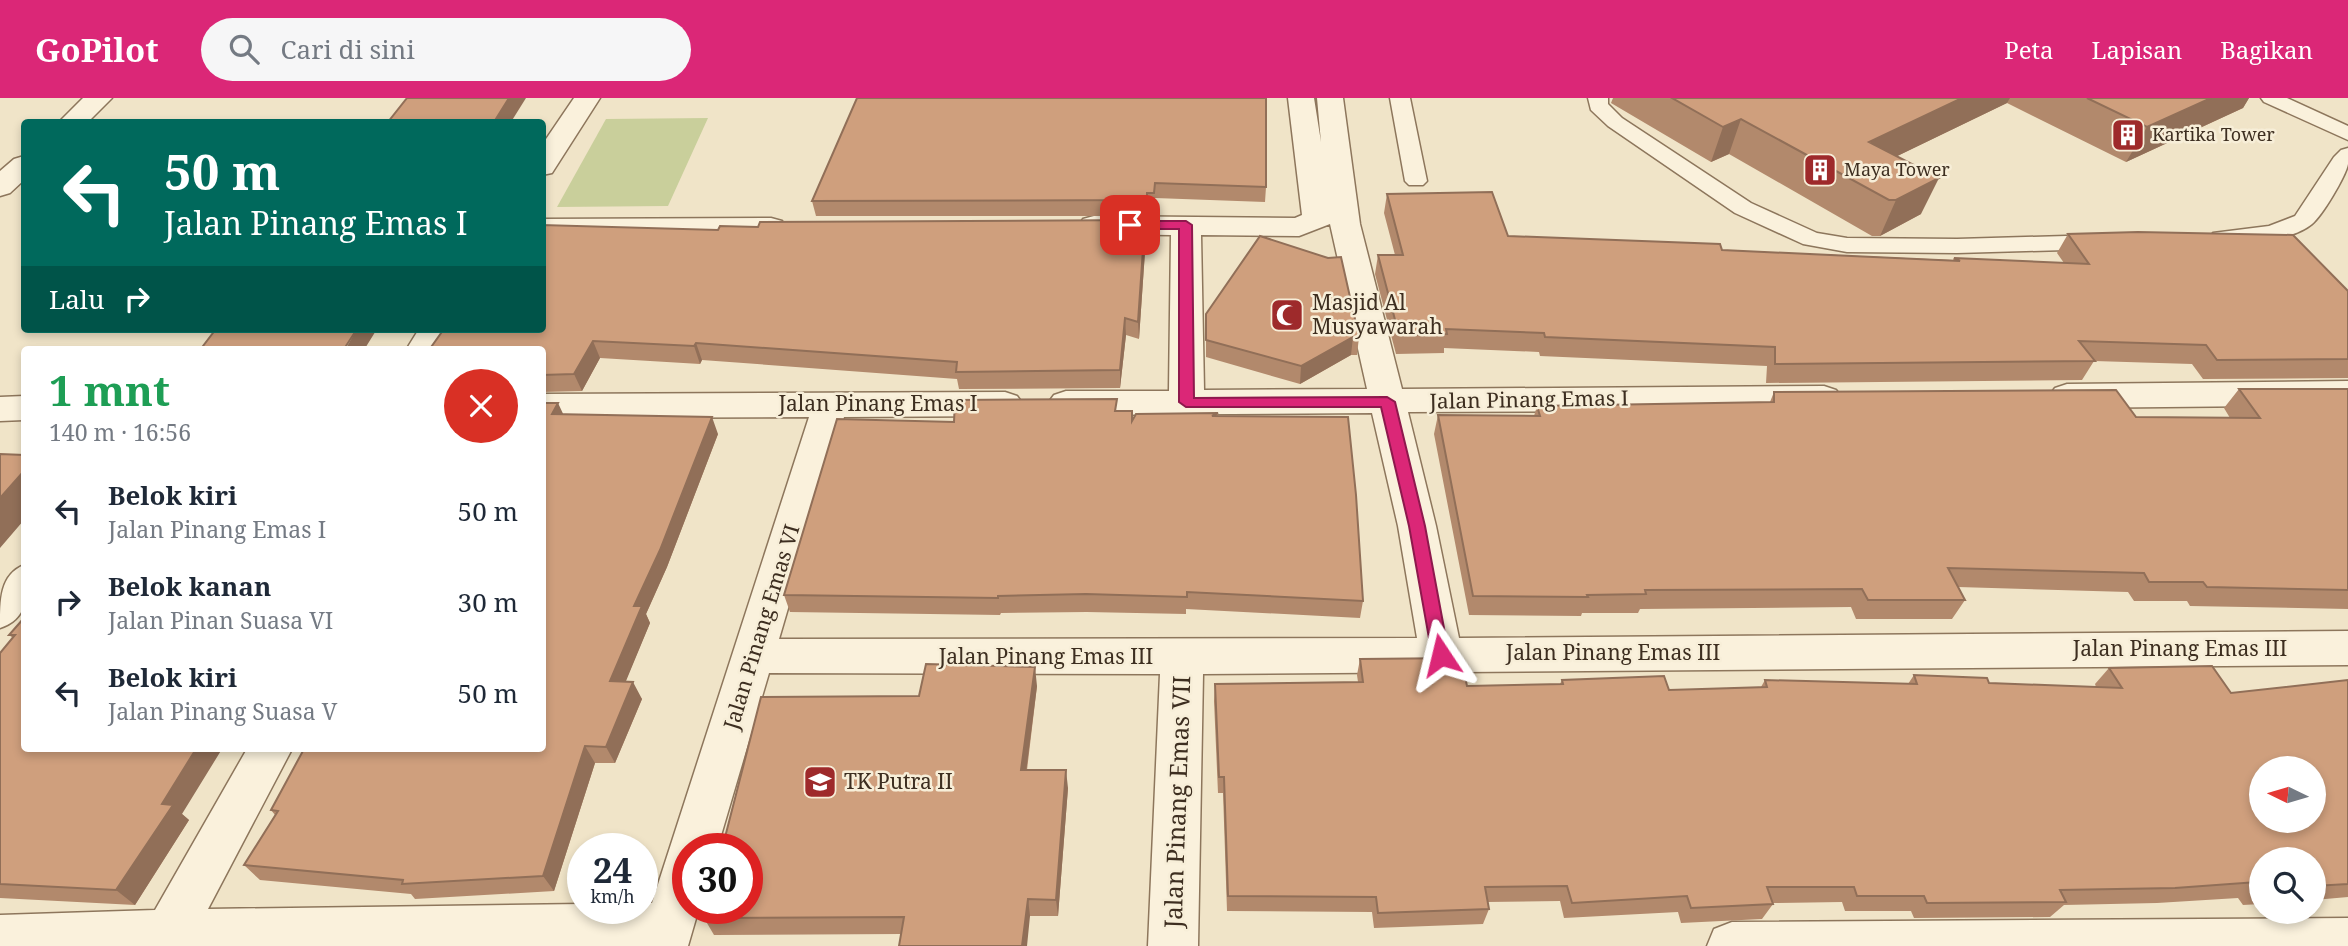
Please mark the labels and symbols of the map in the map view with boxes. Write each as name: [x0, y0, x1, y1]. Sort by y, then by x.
building icon: Kartika Tower: [2109, 116, 2147, 154]
place label: Kartika Tower: [2152, 122, 2275, 146]
building icon: Maya Tower: [1801, 151, 1839, 189]
place label: Maya Tower: [1844, 157, 1950, 181]
pin: [1100, 195, 1160, 255]
place label: Masjid Al Musyawarah: [1312, 288, 1443, 340]
mosque icon: Masjid Al Musyawarah: [1268, 296, 1306, 334]
street label: Jalan Pinang Emas I: [1428, 383, 1629, 415]
street label: Jalan Pinang Emas I: [777, 389, 978, 417]
street label: Jalan Pinang Emas VI: [716, 521, 806, 734]
position arrow: [1404, 618, 1478, 692]
street label: Jalan Pinang Emas III: [2072, 634, 2287, 662]
street label: Jalan Pinang Emas III: [1505, 638, 1720, 666]
street label: Jalan Pinang Emas III: [938, 642, 1153, 670]
street label: Jalan Pinang Emas VII: [1156, 675, 1197, 930]
north arrow: [2249, 756, 2326, 833]
school or university icon: TK Putra II: [801, 763, 839, 801]
place label: TK Putra II: [844, 767, 953, 795]
speed limit sign: 30: [672, 833, 763, 924]

